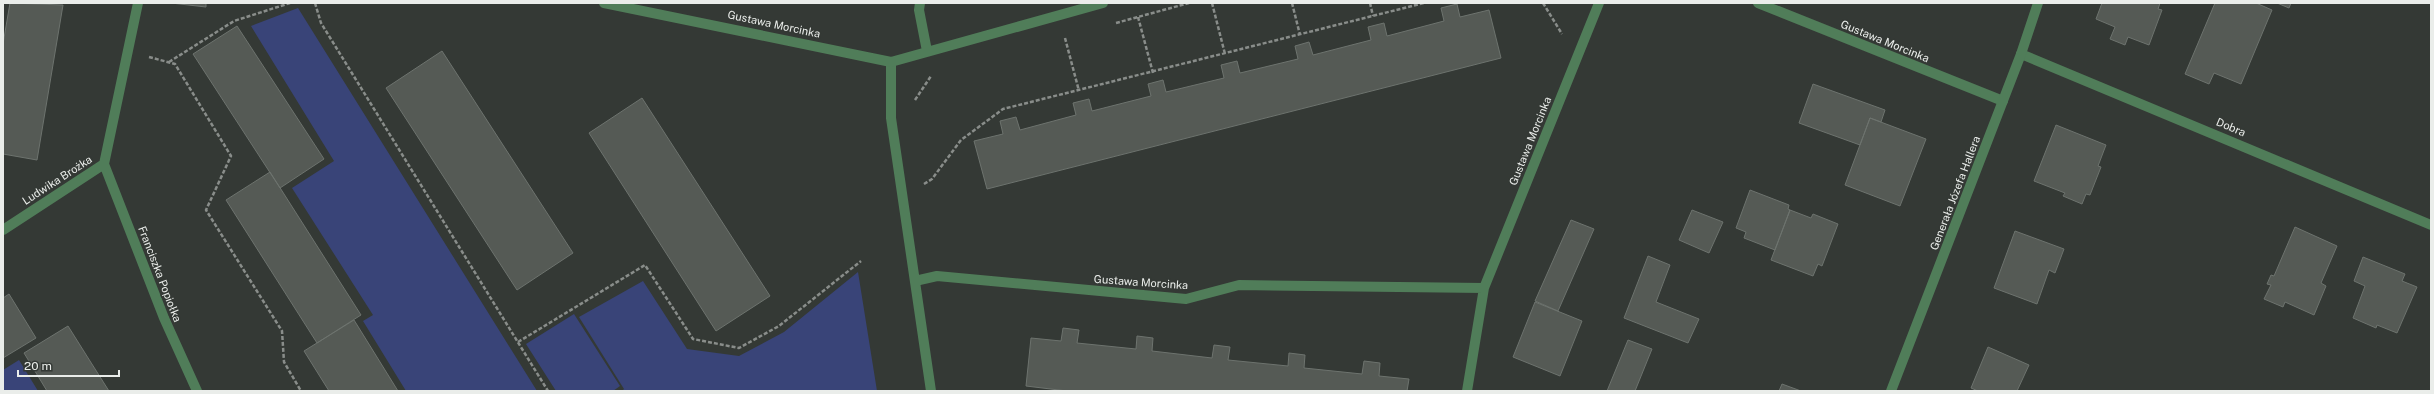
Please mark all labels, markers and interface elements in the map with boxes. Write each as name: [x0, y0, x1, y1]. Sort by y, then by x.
street label: Gustawa Morcinka: [727, 8, 821, 40]
street label: Gustawa Morcinka: [1839, 18, 1931, 64]
street label: Gustawa Morcinka: [1507, 95, 1553, 187]
street label: Dobra: [2215, 115, 2247, 139]
street label: Generała Józefa Hallera: [1928, 134, 1982, 252]
street label: Ludwika Brożka: [20, 153, 94, 207]
street label: Franciszka Popiołka: [136, 224, 184, 324]
street label: Gustawa Morcinka: [1093, 273, 1189, 291]
scale bar: [18, 352, 119, 378]
text: 20 m: [24, 359, 52, 373]

